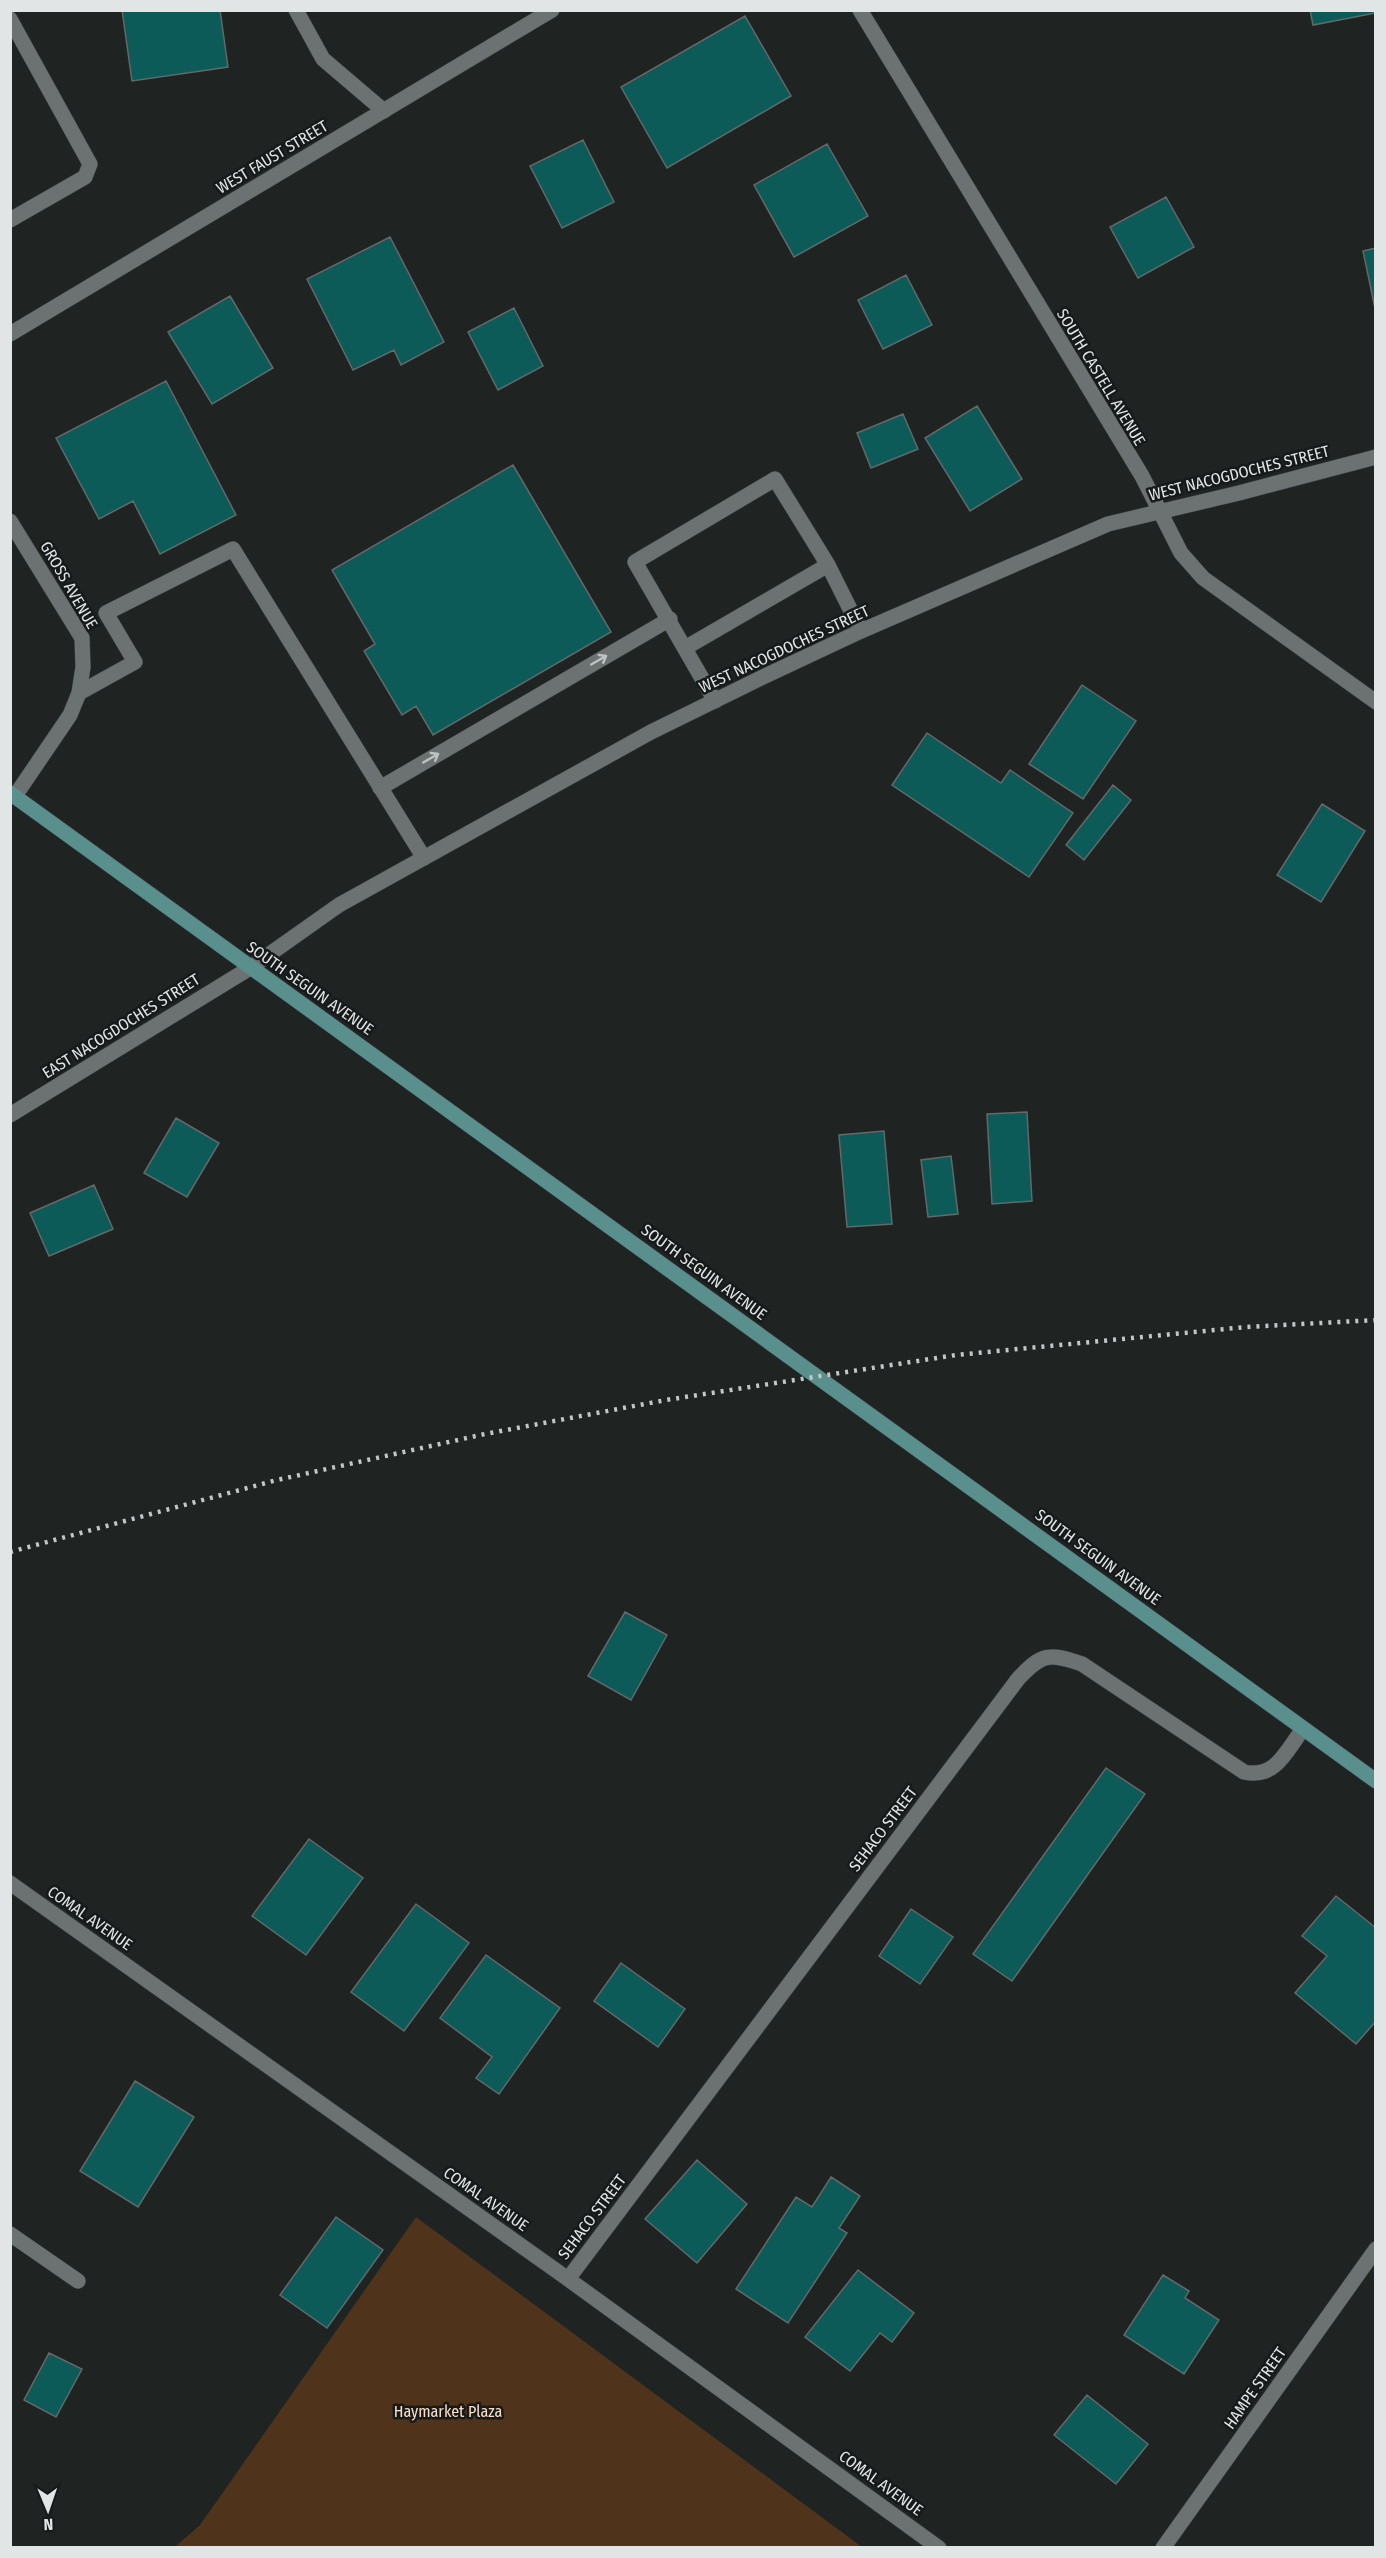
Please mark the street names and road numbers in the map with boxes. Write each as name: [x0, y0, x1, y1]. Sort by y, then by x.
street label: WEST FAUST STREET: [213, 116, 332, 198]
street label: SOUTH CASTELL AVENUE: [1053, 305, 1149, 449]
street label: WEST NACOGDOCHES STREET: [1147, 441, 1332, 505]
street label: GROSS AVENUE: [36, 538, 102, 632]
street label: WEST NACOGDOCHES STREET: [696, 601, 873, 697]
street label: SOUTH SEGUIN AVENUE: [243, 937, 377, 1039]
street label: EAST NACOGDOCHES STREET: [39, 969, 204, 1082]
street label: SOUTH SEGUIN AVENUE: [638, 1220, 770, 1324]
street label: SOUTH SEGUIN AVENUE: [1032, 1505, 1164, 1609]
street label: SEHACO STREET: [845, 1782, 921, 1875]
street label: COMAL AVENUE: [44, 1882, 136, 1954]
street label: COMAL AVENUE: [440, 2163, 532, 2235]
street label: SEHACO STREET: [554, 2170, 630, 2263]
street label: HAMPE STREET: [1220, 2343, 1290, 2432]
street label: COMAL AVENUE: [835, 2446, 927, 2520]

